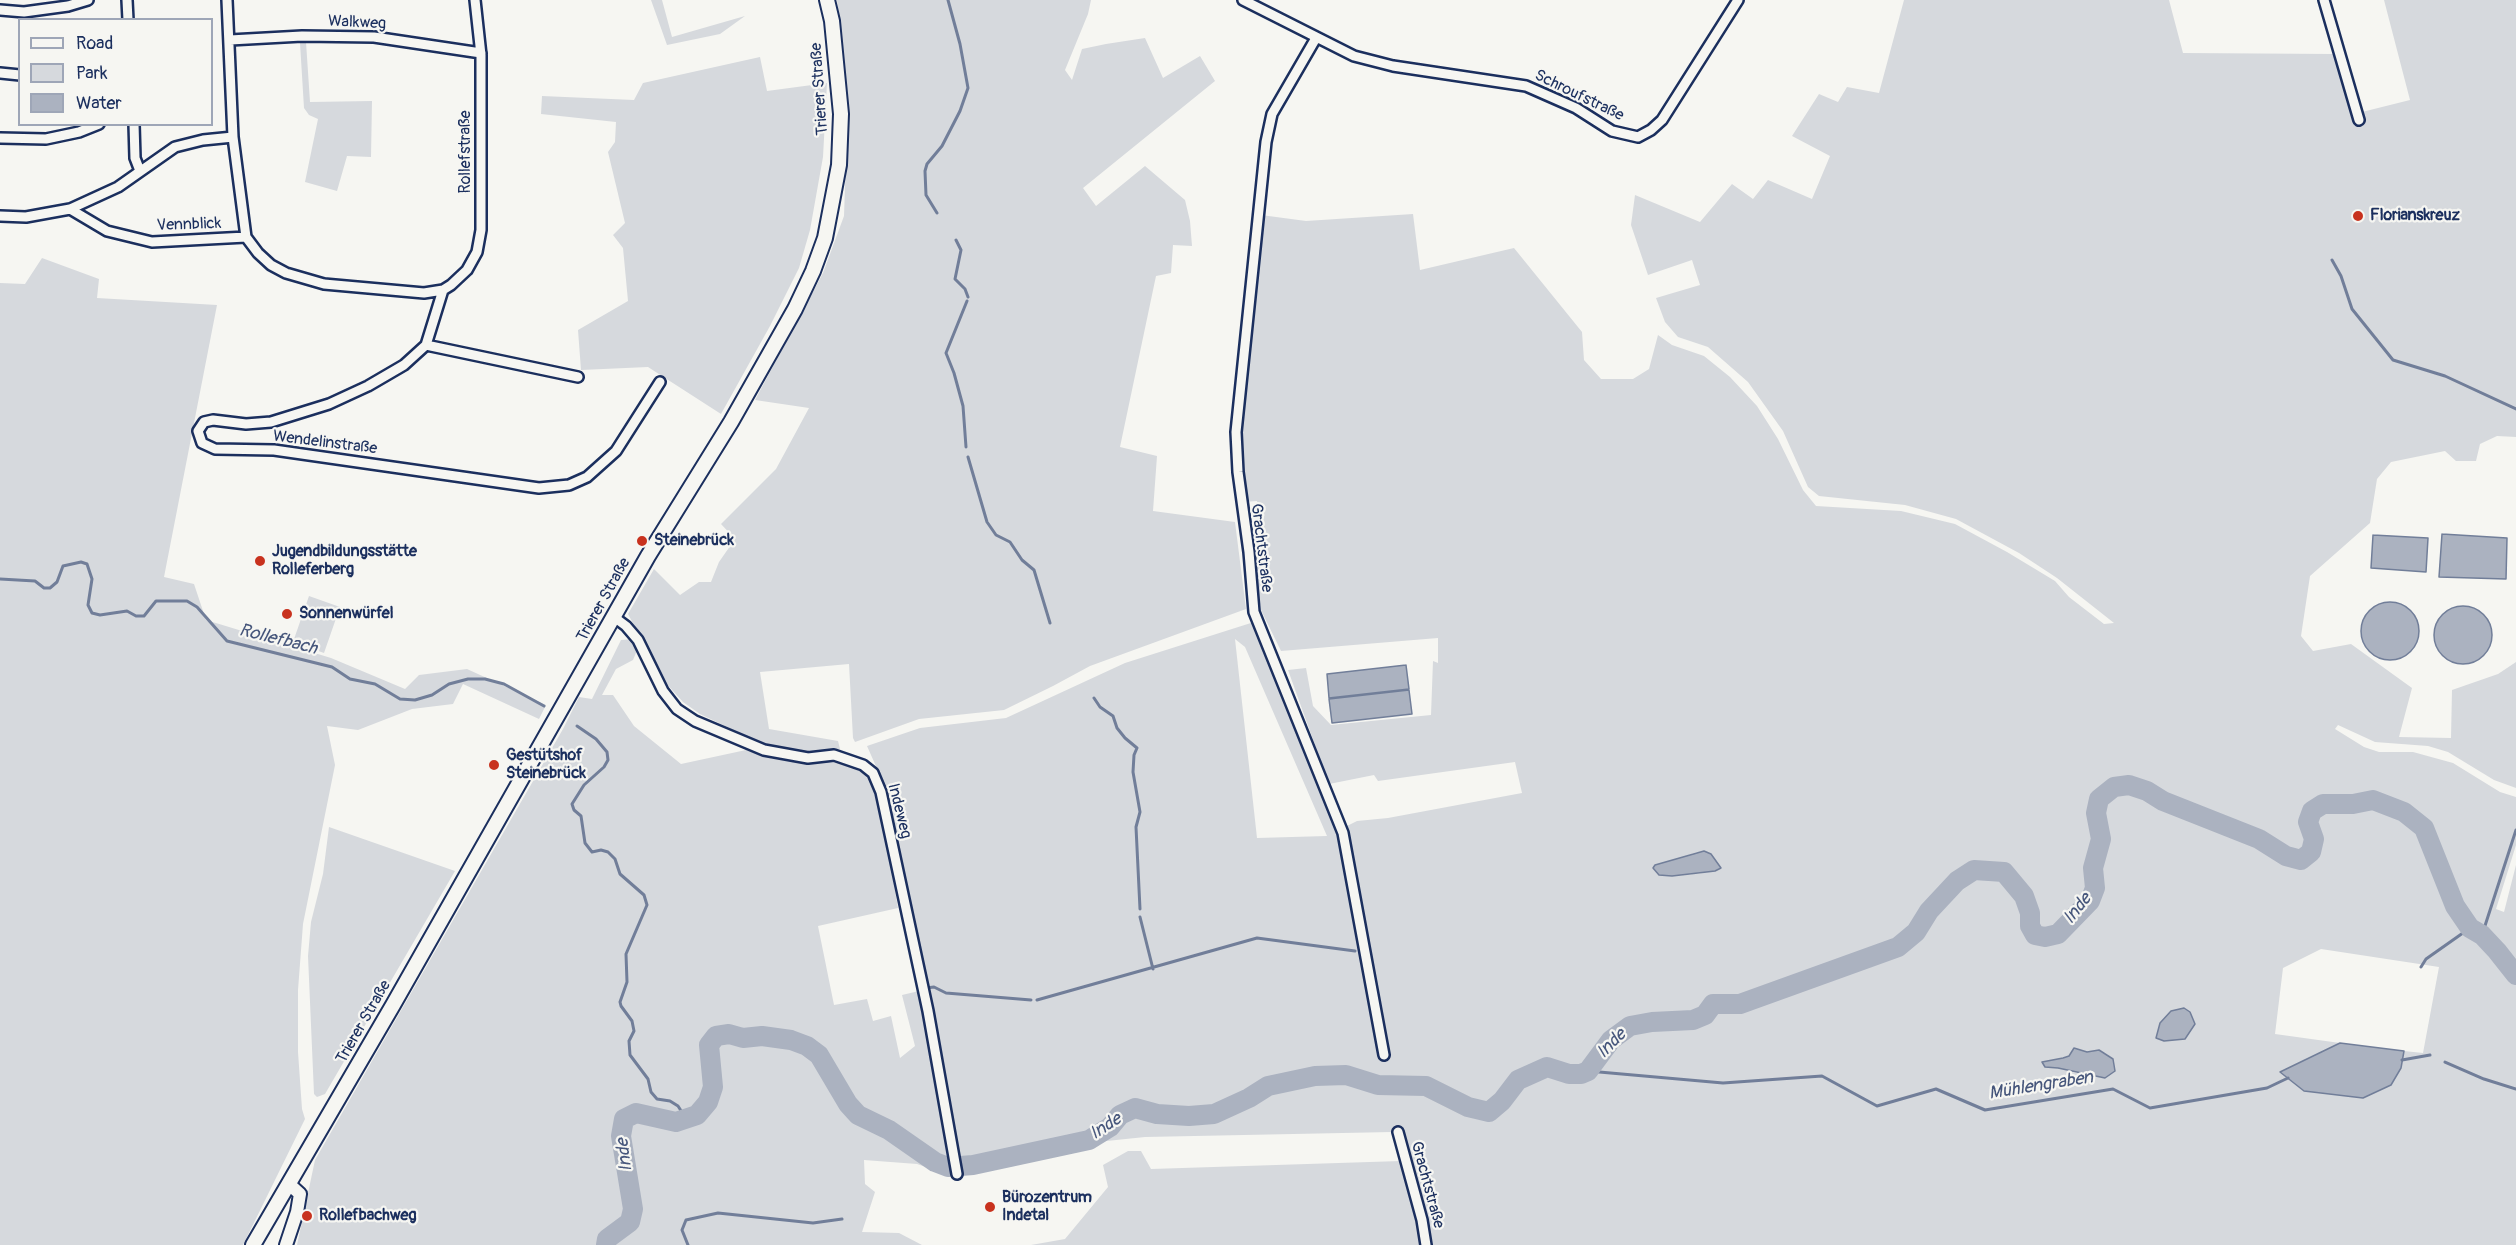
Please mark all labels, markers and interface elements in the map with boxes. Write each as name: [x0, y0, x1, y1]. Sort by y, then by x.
street label: Walkweg: [327, 12, 387, 34]
legend: [18, 18, 213, 126]
text: Road: [76, 32, 113, 55]
street label: Trierer Straße: [807, 42, 833, 136]
text: Park: [76, 62, 108, 85]
street label: Schroufstraße: [1531, 66, 1627, 126]
text: Water: [76, 92, 122, 115]
street label: Rollefstraße: [456, 110, 476, 194]
place label: Florianskreuz: [2370, 206, 2460, 226]
marker: Florianskreuz: [2351, 209, 2365, 223]
street label: Vennblick: [156, 214, 222, 236]
street label: Wendelinstraße: [272, 427, 378, 459]
street label: Grachtstraße: [1246, 503, 1276, 593]
place label: Steinebrück: [654, 531, 734, 551]
marker: Steinebrück: [635, 534, 649, 548]
place label: Jugendbildungsstätte Rolleferberg: [272, 542, 417, 580]
marker: Jugendbildungsstätte Rolleferberg: [253, 554, 267, 568]
street label: Trierer Straße: [573, 555, 635, 645]
place label: Sonnenwürfel: [299, 604, 394, 624]
marker: Sonnenwürfel: [280, 607, 294, 621]
water label: Rollefbach: [237, 620, 319, 660]
place label: Gestütshof Steinebrück: [506, 746, 586, 784]
marker: Gestütshof Steinebrück: [487, 758, 501, 772]
street label: Indeweg: [883, 781, 915, 841]
water label: Inde: [2059, 889, 2097, 929]
street label: Trierer Straße: [332, 977, 396, 1067]
water label: Inde: [1593, 1025, 1631, 1063]
water label: Mühlengraben: [1987, 1067, 2095, 1105]
water label: Inde: [1086, 1109, 1126, 1145]
water label: Inde: [612, 1137, 638, 1173]
street label: Grachtstraße: [1406, 1139, 1448, 1231]
place label: Bürozentrum Indetal: [1002, 1188, 1092, 1226]
marker: Bürozentrum Indetal: [983, 1200, 997, 1214]
place label: Rollefbachweg: [319, 1206, 417, 1226]
marker: Rollefbachweg: [300, 1209, 314, 1223]

